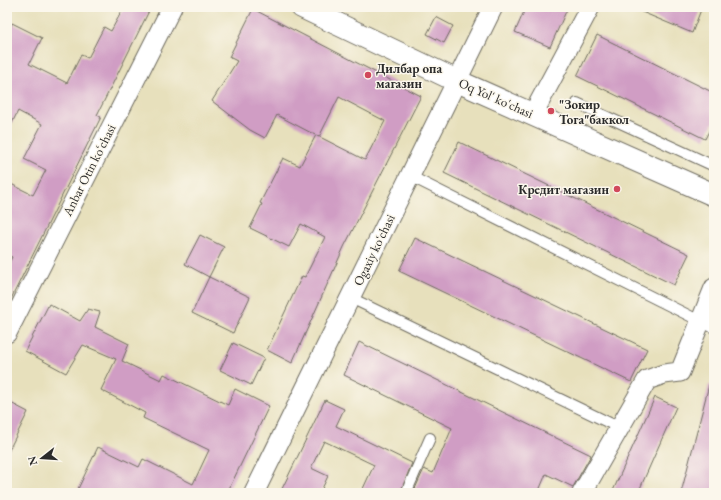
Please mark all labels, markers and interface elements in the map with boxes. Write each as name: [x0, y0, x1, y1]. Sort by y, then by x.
place label: Дилбар опа магазин: [376, 60, 442, 92]
marker: Дилбар опа магазин: [363, 70, 373, 80]
street label: Oq Yol' ko'chasi: [456, 74, 536, 122]
place label: "Зокир Тога"баккол: [559, 96, 629, 128]
marker: "Зокир Тога"баккол: [546, 106, 556, 116]
street label: Anbar Otin koʻchasi: [58, 121, 119, 220]
place label: Кредит магазин: [518, 181, 609, 198]
marker: Кредит магазин: [612, 184, 622, 194]
street label: Ogaxiy koʻchasi: [349, 211, 399, 289]
north arrow: [22, 438, 62, 478]
text: N: [24, 455, 40, 467]

